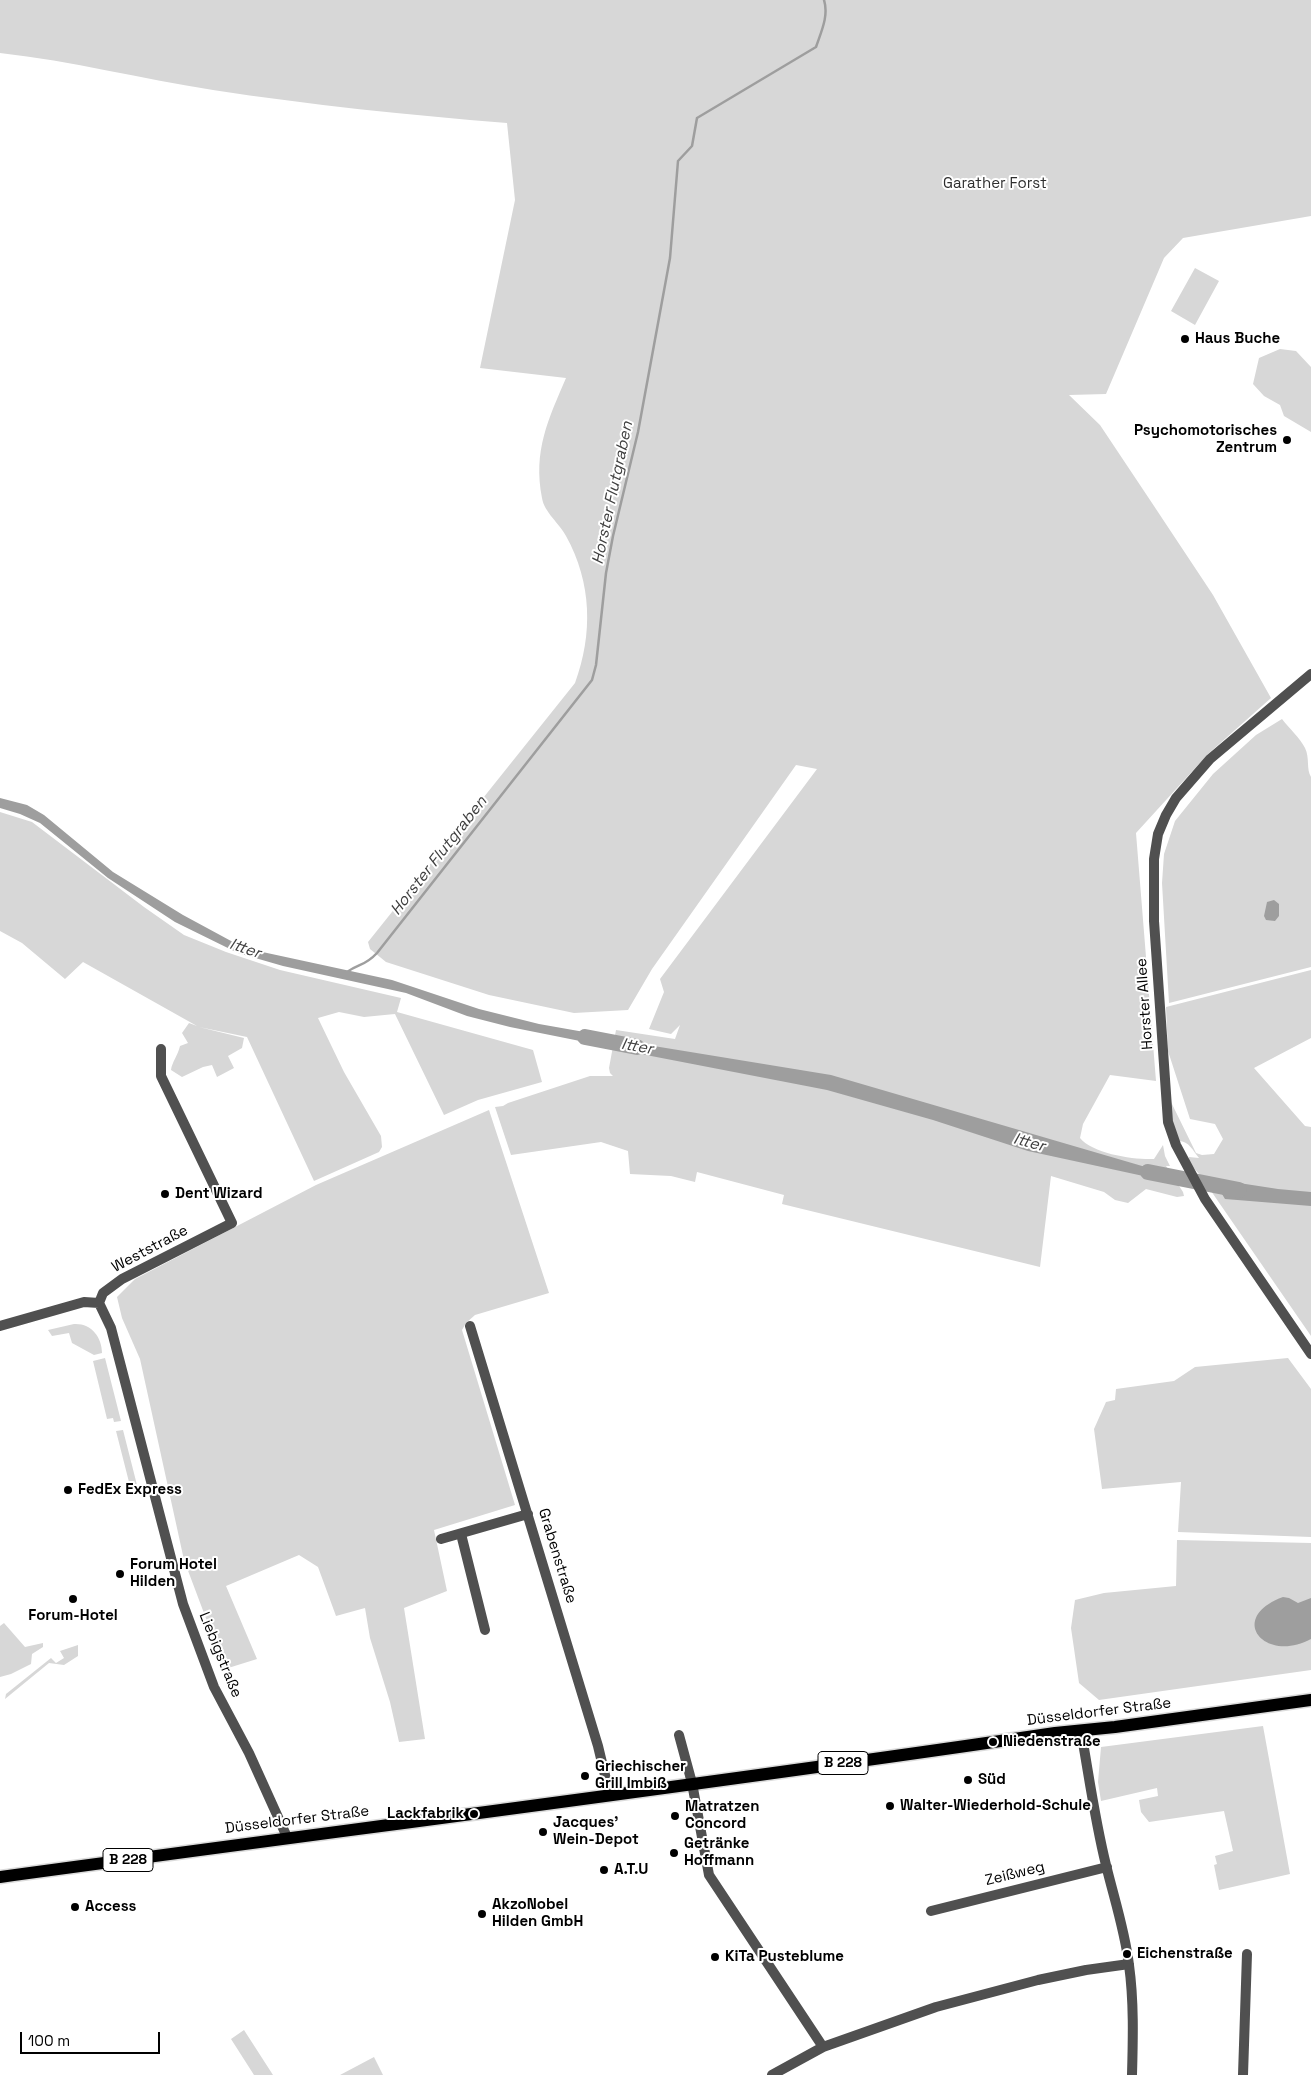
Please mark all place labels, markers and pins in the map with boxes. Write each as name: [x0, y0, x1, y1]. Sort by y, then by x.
place label: Haus Buche: [1195, 330, 1280, 348]
marker: Haus Buche: [1179, 333, 1191, 345]
place label: Psychomotorisches Zentrum: [1134, 422, 1277, 457]
marker: Psychomotorisches Zentrum: [1281, 434, 1293, 446]
place label: Dent Wizard: [175, 1185, 262, 1203]
marker: Dent Wizard: [159, 1188, 171, 1200]
place label: FedEx Express: [78, 1481, 182, 1499]
marker: FedEx Express: [62, 1484, 74, 1496]
place label: Forum Hotel Hilden: [130, 1556, 217, 1591]
marker: Forum Hotel Hilden: [114, 1568, 126, 1580]
marker: Forum-Hotel: [67, 1593, 79, 1605]
place label: Forum-Hotel: [28, 1607, 118, 1625]
place label: Niedenstraße: [1003, 1733, 1101, 1751]
marker: Niedenstraße: [987, 1736, 999, 1748]
place label: Griechischer Grill Imbiß: [595, 1758, 686, 1793]
marker: Griechischer Grill Imbiß: [579, 1770, 591, 1782]
place label: Süd: [978, 1771, 1006, 1789]
marker: Süd: [962, 1774, 974, 1786]
place label: Walter-Wiederhold-Schule: [900, 1797, 1091, 1815]
place label: Matratzen Concord: [685, 1798, 759, 1833]
marker: Walter-Wiederhold-Schule: [884, 1800, 896, 1812]
place label: Lackfabrik: [387, 1805, 464, 1823]
marker: Lackfabrik: [468, 1808, 480, 1820]
marker: Matratzen Concord: [669, 1810, 681, 1822]
place label: Jacques’ Wein-Depot: [553, 1814, 639, 1849]
marker: Jacques’ Wein-Depot: [537, 1826, 549, 1838]
place label: Getränke Hoffmann: [684, 1835, 754, 1870]
marker: Getränke Hoffmann: [668, 1847, 680, 1859]
place label: A.T.U: [614, 1861, 648, 1879]
marker: A.T.U: [598, 1864, 610, 1876]
place label: AkzoNobel Hilden GmbH: [492, 1896, 583, 1931]
place label: Access: [85, 1898, 136, 1916]
marker: Access: [69, 1901, 81, 1913]
marker: AkzoNobel Hilden GmbH: [476, 1908, 488, 1920]
place label: Eichenstraße: [1137, 1945, 1233, 1963]
place label: KiTa Pusteblume: [725, 1948, 844, 1966]
marker: Eichenstraße: [1121, 1948, 1133, 1960]
marker: KiTa Pusteblume: [709, 1951, 721, 1963]

